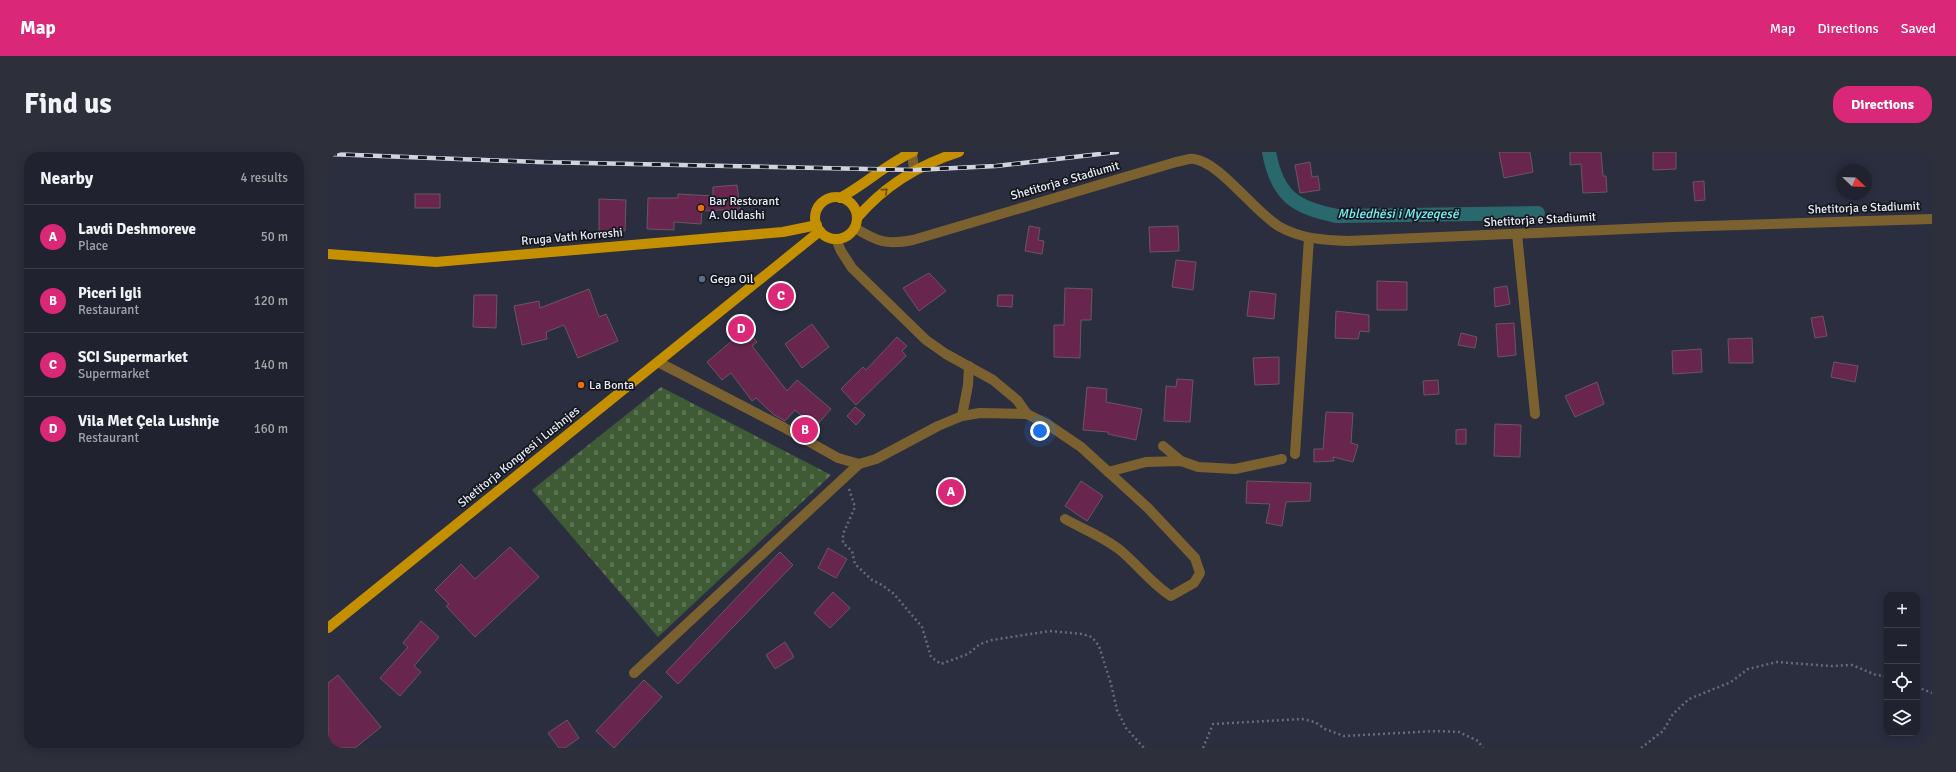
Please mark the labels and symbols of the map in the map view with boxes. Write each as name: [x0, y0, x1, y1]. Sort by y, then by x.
street label: Shetitorja e Stadiumit: [1009, 158, 1121, 204]
north arrow: [1836, 164, 1872, 200]
one-way arrow: [880, 188, 888, 195]
place label: Bar Restorant A. Olldashi: [709, 194, 779, 223]
street label: Shetitorja e Stadiumit: [1808, 199, 1920, 217]
marker: Bar Restorant A. Olldashi: [696, 203, 706, 213]
water label: Mbledhësi i Myzeqesë: [1338, 206, 1460, 222]
street label: Shetitorja e Stadiumit: [1484, 210, 1596, 230]
street label: Rruga Vath Korreshi: [521, 225, 623, 249]
place label: Gega Oil: [710, 272, 754, 287]
marker: Gega Oil: [697, 274, 707, 284]
pin: C: [768, 281, 794, 311]
pin: D: [728, 314, 754, 344]
place label: La Bonta: [589, 378, 634, 393]
marker: La Bonta: [576, 380, 586, 390]
street label: Shetitorja Kongresi i Lushnjes: [455, 403, 583, 511]
pin: B: [792, 415, 818, 445]
your location: [1030, 421, 1050, 441]
pin: A: [938, 477, 964, 507]

